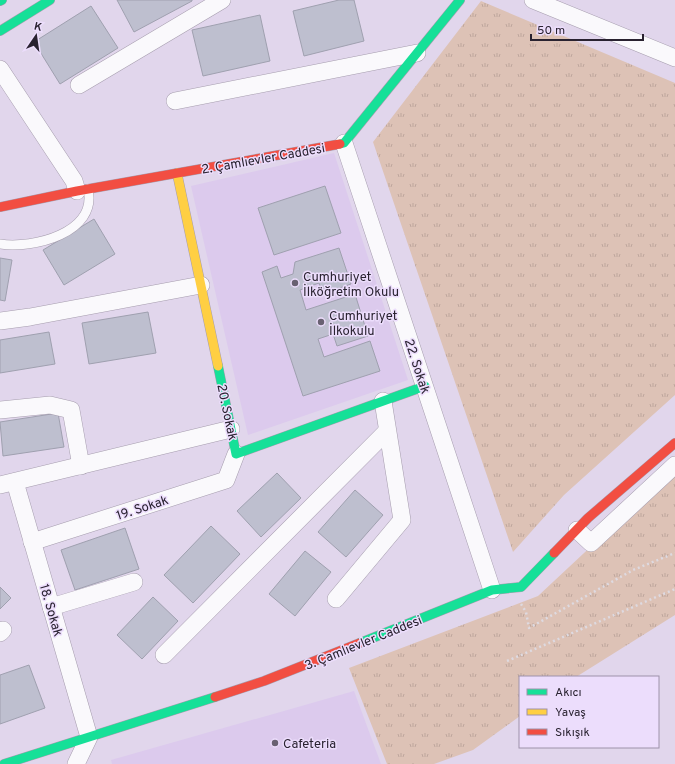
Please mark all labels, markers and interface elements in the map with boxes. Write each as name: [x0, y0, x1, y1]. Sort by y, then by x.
north arrow: [16, 16, 56, 56]
scale bar: [531, 16, 643, 42]
text: K: [33, 20, 44, 35]
text: 50 m: [537, 23, 565, 39]
street label: 2. Çamlıevler Caddesi: [200, 141, 326, 179]
place label: Cumhuriyet İlköğretim Okulu: [303, 270, 399, 301]
marker: Cumhuriyet İlköğretim Okulu: [290, 278, 300, 288]
place label: Cumhuriyet İlkokulu: [329, 309, 398, 340]
marker: Cumhuriyet İlkokulu: [316, 317, 326, 327]
street label: 22. Sokak: [400, 337, 433, 396]
street label: 20. Sokak: [212, 383, 240, 442]
street label: 19. Sokak: [115, 493, 171, 525]
street label: 18. Sokak: [35, 582, 65, 639]
street label: 3. Çamlıevler Caddesi: [303, 613, 425, 675]
legend: [519, 676, 659, 748]
text: Akıcı: [555, 685, 582, 701]
text: Yavaş: [555, 705, 586, 721]
text: Sıkışık: [555, 725, 590, 741]
place label: Cafeteria: [283, 737, 336, 753]
marker: Cafeteria: [270, 738, 280, 748]

